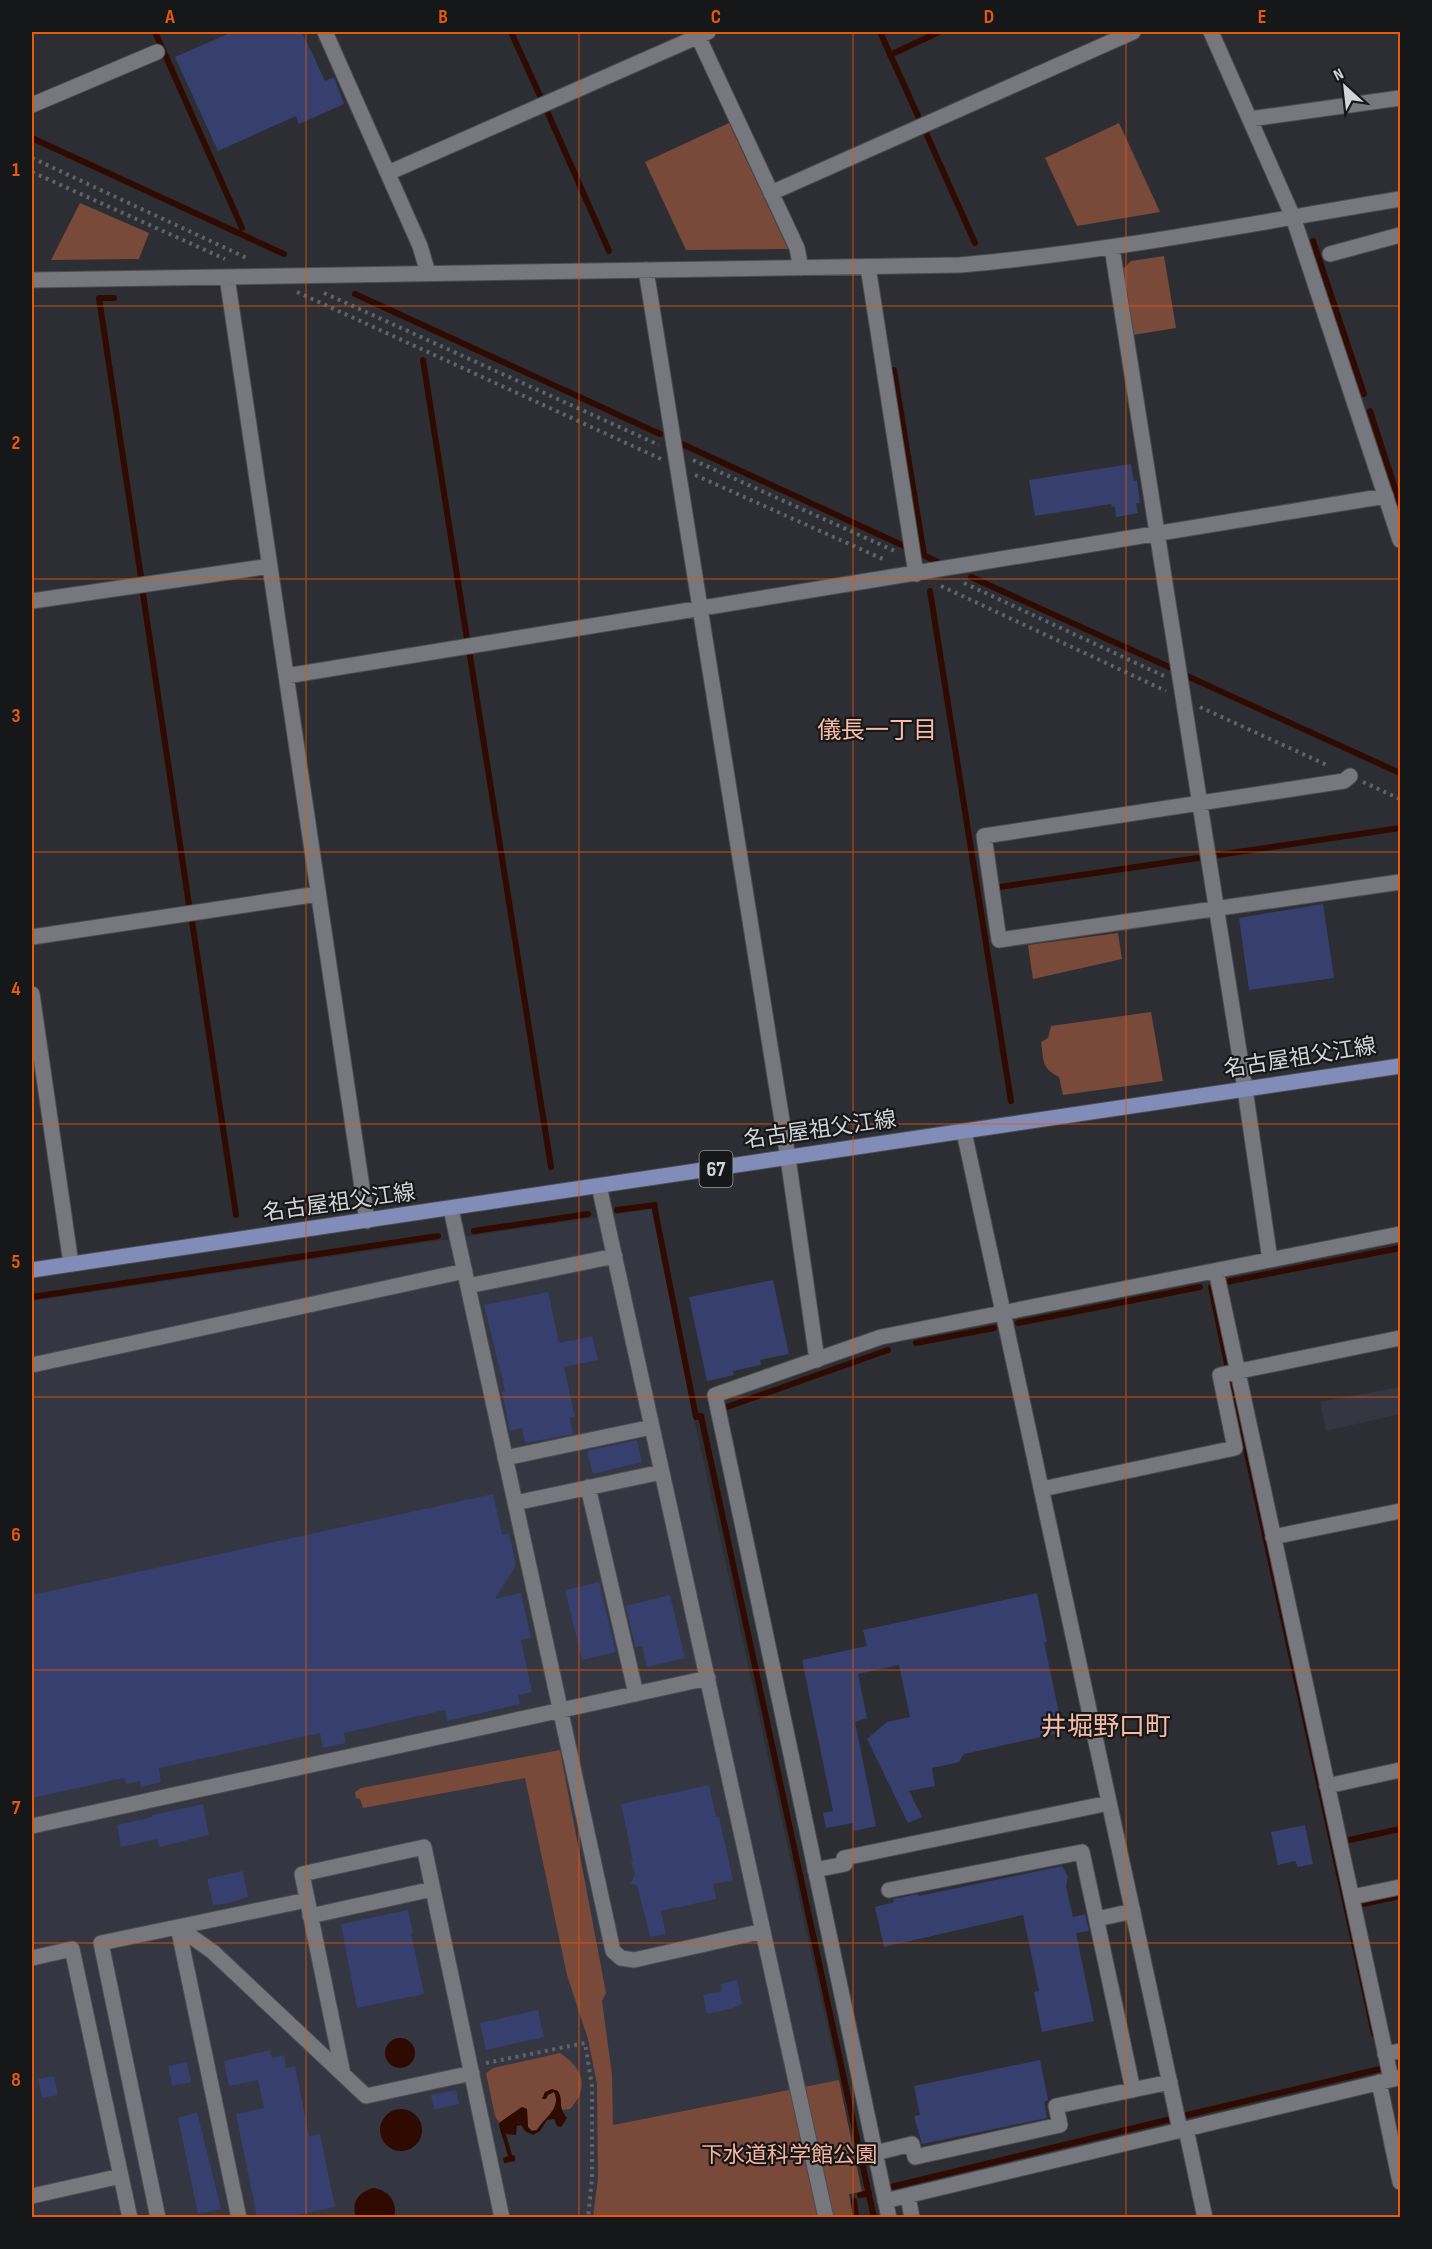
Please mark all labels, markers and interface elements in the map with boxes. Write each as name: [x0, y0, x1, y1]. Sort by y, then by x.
text: A: [164, 5, 175, 29]
text: B: [438, 5, 448, 29]
text: C: [711, 5, 721, 29]
text: D: [984, 5, 994, 29]
text: E: [1258, 5, 1266, 29]
north arrow: [1315, 57, 1375, 117]
text: N: [1331, 65, 1347, 85]
text: 1: [12, 158, 20, 182]
text: 2: [12, 431, 20, 455]
text: 3: [12, 704, 21, 728]
district label: 儀長一丁目: [817, 716, 937, 745]
text: 4: [11, 977, 21, 1001]
street label: 名古屋祖父江線: [1222, 1033, 1378, 1083]
street label: 名古屋祖父江線: [742, 1106, 898, 1154]
road number: 67: [700, 1151, 732, 1187]
street label: 名古屋祖父江線: [261, 1179, 417, 1227]
text: 5: [12, 1250, 21, 1274]
text: 6: [11, 1523, 21, 1547]
district label: 井堀野口町: [1041, 1712, 1171, 1743]
text: 7: [12, 1796, 21, 1820]
text: 8: [11, 2068, 21, 2092]
park label: 下水道科学館公園: [701, 2142, 877, 2169]

